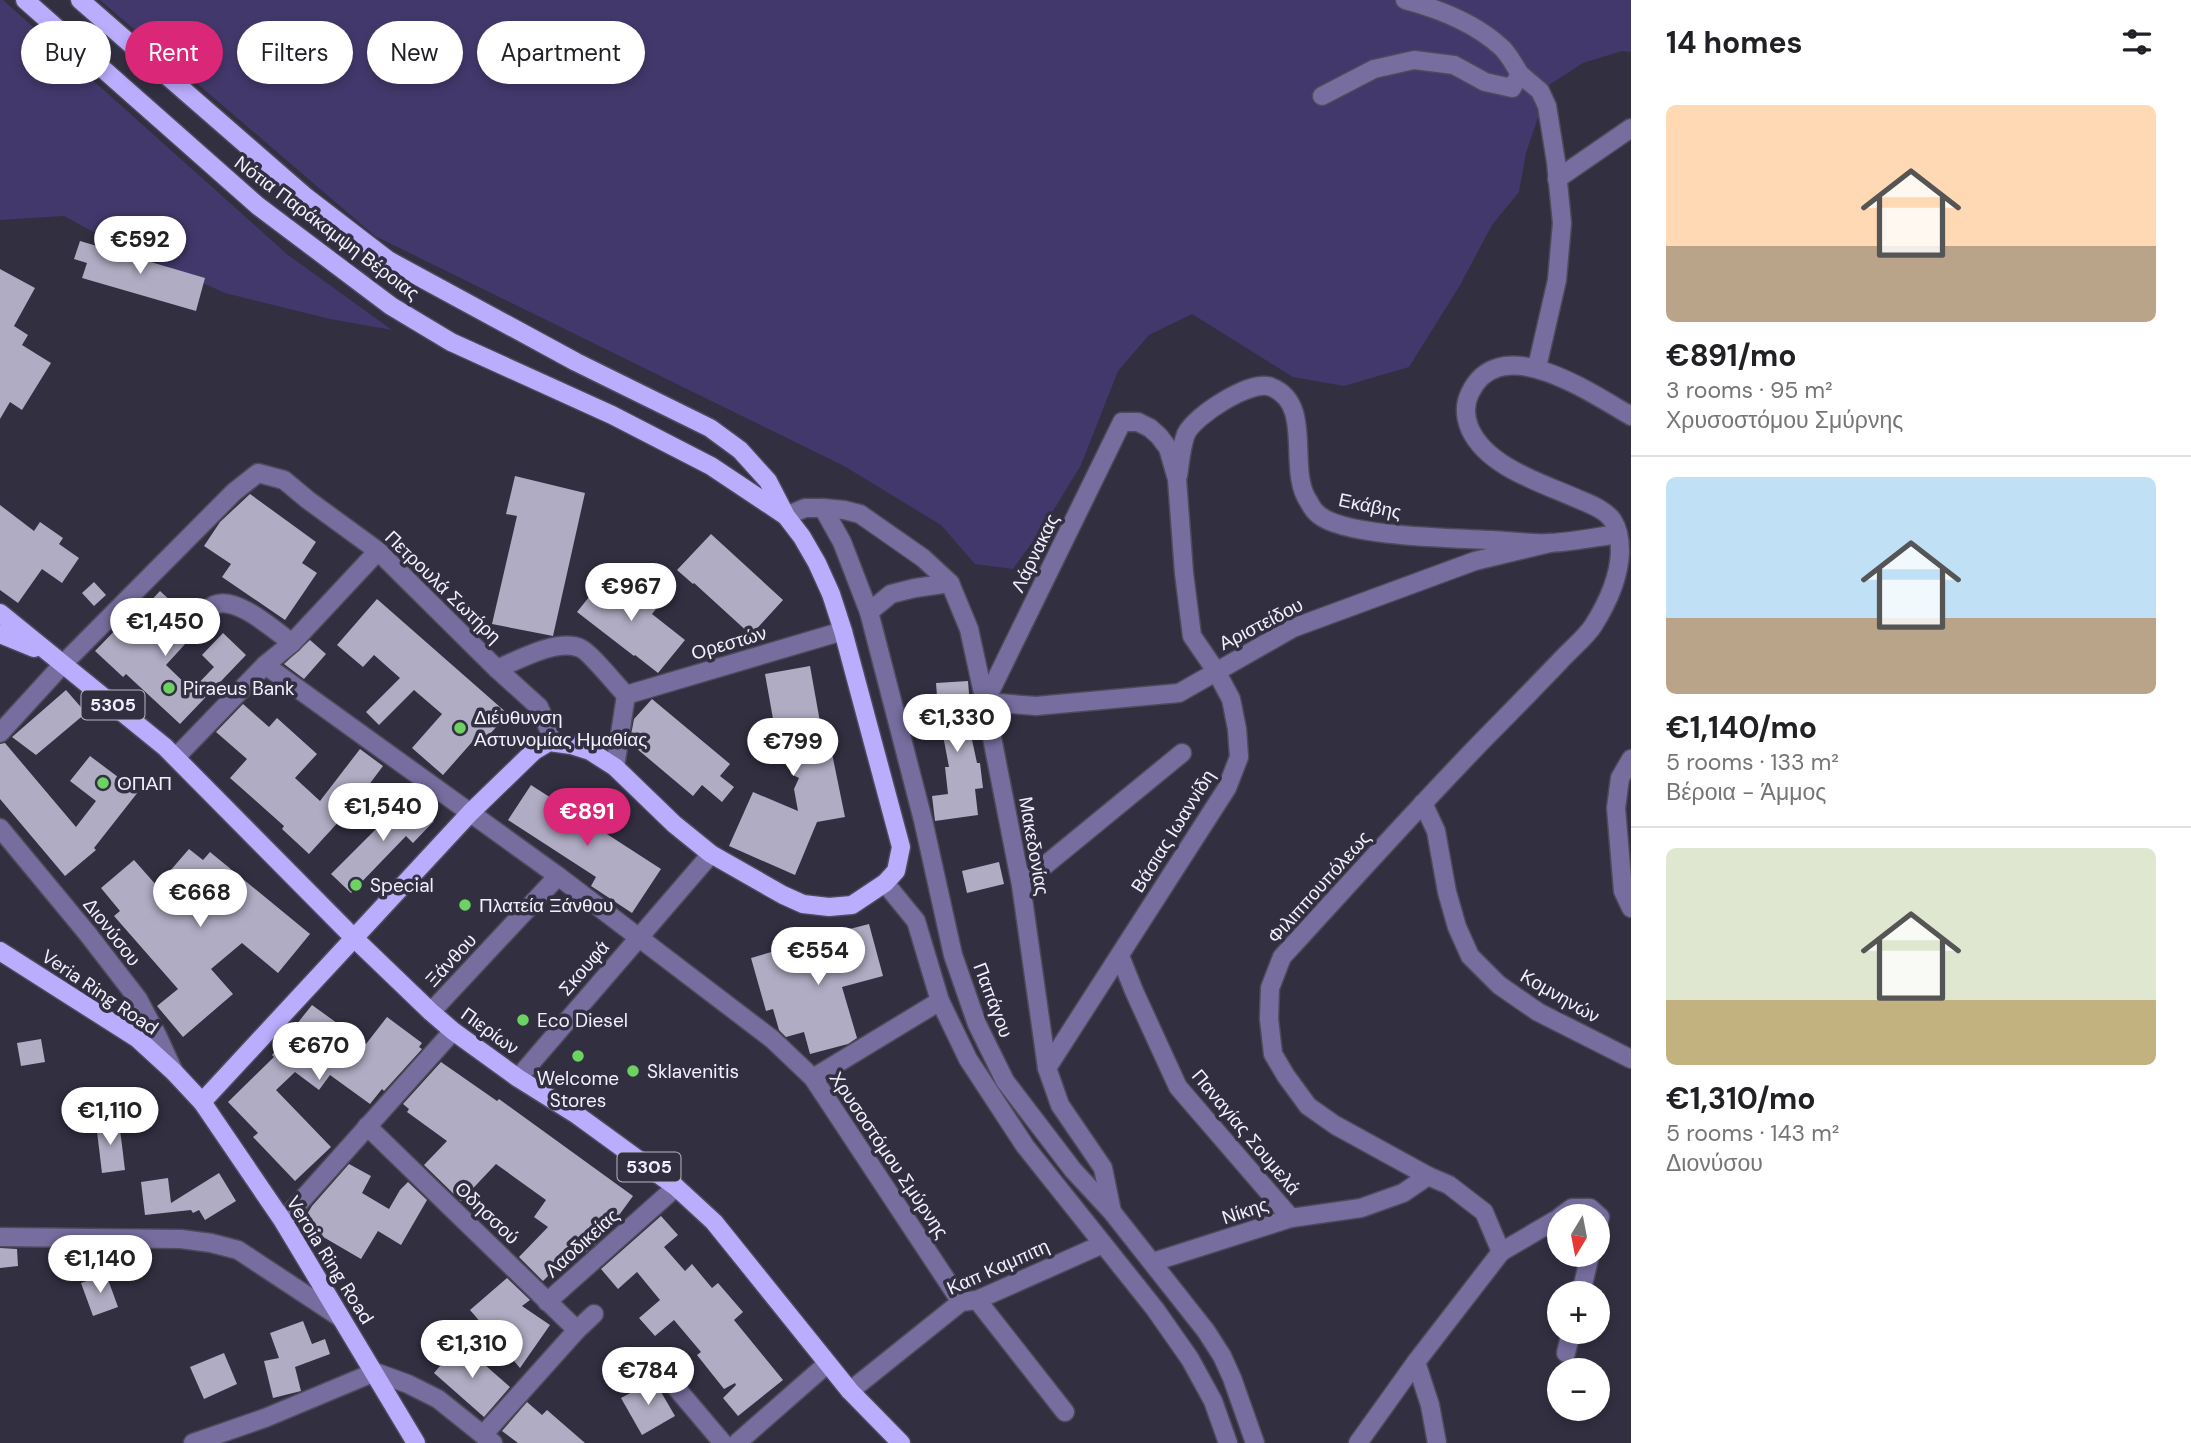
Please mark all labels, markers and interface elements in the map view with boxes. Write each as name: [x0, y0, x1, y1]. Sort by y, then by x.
chip: Buy: [21, 21, 111, 84]
chip: Rent: [125, 21, 223, 84]
chip: Filters: [237, 21, 353, 84]
chip: New: [367, 21, 463, 84]
chip: Apartment: [477, 21, 645, 84]
text: 14 homes: [1666, 23, 1803, 62]
icon: filters: [2118, 23, 2156, 61]
street label: Νότια Παράκαμψη Βέροιας: [229, 150, 425, 306]
icon: home: [1848, 150, 1974, 276]
pin: €592: [99, 216, 181, 276]
text: €592: [110, 224, 170, 254]
text: €891/mo: [1666, 336, 1797, 375]
text: 3 rooms · 95 m²: [1666, 375, 1833, 405]
text: Χρυσοστόμου Σμύρνης: [1666, 405, 1903, 435]
street label: Εκάβης: [1336, 487, 1404, 525]
street label: Λάρνακας: [1005, 510, 1065, 596]
icon: home: [1848, 522, 1974, 648]
street label: Πετρουλά Σωτήρη: [379, 525, 507, 649]
pin: €967: [590, 564, 672, 623]
text: €967: [601, 571, 661, 601]
street label: Αριστείδου: [1215, 592, 1307, 656]
pin: €1,450: [108, 598, 222, 658]
text: €1,450: [126, 606, 204, 636]
street label: Ορεστών: [688, 620, 770, 666]
place label: Piraeus Bank: [183, 676, 295, 701]
marker: Piraeus Bank: [161, 680, 177, 696]
road number: 5305: [82, 690, 144, 720]
pin: €1,330: [900, 694, 1014, 754]
text: €1,330: [919, 702, 995, 732]
place label: Διέυθυνση Αστυνομίας Ημαθίας: [474, 705, 647, 752]
text: €1,140/mo: [1666, 708, 1817, 747]
pin: €799: [752, 718, 834, 778]
marker: Διέυθυνση Αστυνομίας Ημαθίας: [452, 720, 468, 736]
text: €799: [763, 726, 823, 756]
text: 5 rooms · 133 m²: [1666, 747, 1839, 777]
street label: Βάσιας Ιωαννίδη: [1125, 765, 1221, 897]
place label: ΟΠΑΠ: [117, 771, 172, 796]
marker: ΟΠΑΠ: [95, 775, 111, 791]
text: Βέροια - Άμμος: [1666, 777, 1826, 807]
pin: €1,540: [326, 784, 440, 843]
pin: €891: [546, 788, 628, 848]
text: €1,540: [344, 791, 422, 821]
street label: Μακεδονίας: [1013, 795, 1055, 897]
text: €891: [560, 796, 615, 826]
street label: Φιλιππουπόλεως: [1262, 825, 1376, 949]
pin: €668: [159, 870, 241, 929]
place label: Special: [370, 873, 434, 898]
text: €668: [169, 877, 231, 907]
marker: Special: [348, 877, 364, 893]
street label: Διονύσου: [78, 893, 146, 971]
place label: Πλατεία Ξάνθου: [479, 893, 614, 918]
icon: home: [1848, 893, 1974, 1019]
marker: Πλατεία Ξάνθου: [457, 897, 473, 913]
street label: Ξάνθου: [420, 928, 482, 992]
pin: €554: [777, 928, 859, 987]
street label: Σκουφά: [553, 935, 615, 1001]
text: €554: [787, 935, 849, 965]
street label: Veria Ring Road: [37, 944, 163, 1040]
street label: Παπάγου: [967, 959, 1019, 1041]
street label: Κομνηνών: [1516, 963, 1604, 1029]
street label: Πιερίων: [456, 1002, 524, 1060]
place label: Eco Diesel: [537, 1008, 628, 1033]
marker: Eco Diesel: [515, 1012, 531, 1028]
pin: €670: [278, 1023, 360, 1082]
text: €670: [289, 1030, 349, 1060]
marker: Welcome Stores: [570, 1048, 586, 1064]
place label: Sklavenitis: [647, 1059, 739, 1084]
marker: Sklavenitis: [625, 1063, 641, 1079]
street label: Παναγίας Σουμελά: [1186, 1064, 1306, 1200]
place label: Welcome Stores: [537, 1066, 619, 1113]
street label: Χρυσοστόμου Σμύρνης: [824, 1067, 954, 1243]
text: €1,310/mo: [1666, 1079, 1815, 1118]
pin: €1,110: [53, 1088, 167, 1147]
text: €1,110: [77, 1095, 143, 1125]
text: 5 rooms · 143 m²: [1666, 1118, 1839, 1148]
text: Διονύσου: [1666, 1148, 1763, 1178]
road number: 5305: [618, 1152, 680, 1182]
street label: Οδησσού: [449, 1176, 525, 1250]
street label: Verοia Ring Road: [281, 1191, 379, 1329]
street label: Νίκης: [1219, 1192, 1271, 1230]
street label: Λαοδικείας: [540, 1203, 624, 1283]
north arrow: [1547, 1204, 1610, 1267]
map controls: [1547, 1204, 1610, 1421]
street label: Καπ Καμπιτη: [943, 1233, 1053, 1301]
pin: €1,140: [43, 1236, 157, 1295]
text: €1,140: [64, 1243, 136, 1273]
button: +: [1547, 1281, 1610, 1344]
pin: €1,310: [415, 1320, 529, 1380]
text: €1,310: [437, 1328, 507, 1358]
pin: €784: [607, 1348, 689, 1407]
text: €784: [618, 1355, 678, 1385]
button: −: [1547, 1358, 1610, 1421]

